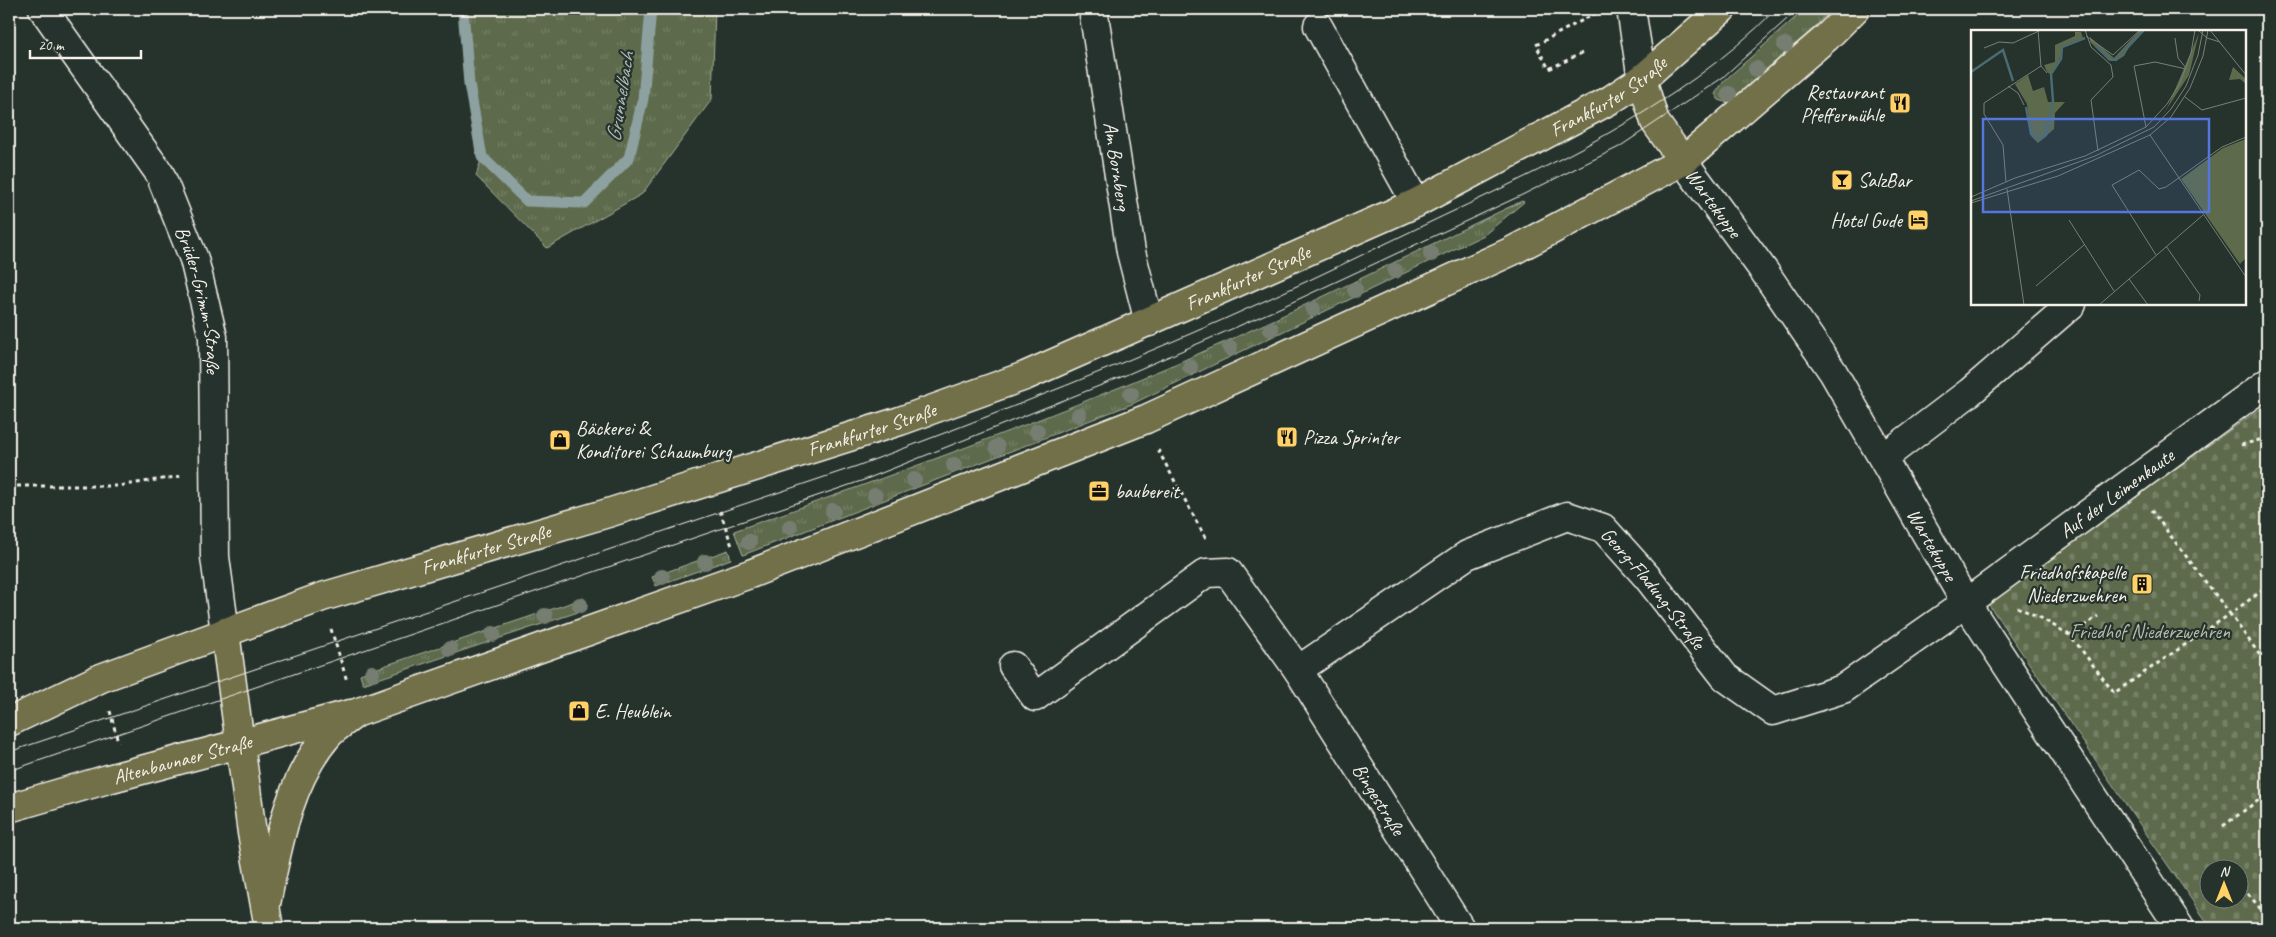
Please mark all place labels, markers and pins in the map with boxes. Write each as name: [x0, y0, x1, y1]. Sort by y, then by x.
place label: Restaurant Pfeffermühle: [1801, 80, 1886, 128]
restaurant icon: Restaurant Pfeffermühle: [1888, 91, 1912, 115]
bar icon: SalzBar: [1830, 168, 1854, 192]
place label: SalzBar: [1858, 168, 1913, 193]
place label: Hotel Gude: [1831, 208, 1903, 233]
hotel icon: Hotel Gude: [1906, 208, 1930, 232]
place label: Bäckerei & Konditorei Schaumburg: [576, 416, 732, 464]
restaurant icon: Pizza Sprinter: [1275, 425, 1299, 449]
place label: Pizza Sprinter: [1303, 425, 1401, 450]
shop icon: Bäckerei & Konditorei Schaumburg: [548, 428, 572, 452]
office icon: baubereit: [1087, 479, 1111, 503]
place label: baubereit: [1115, 479, 1181, 504]
place label: Friedhofskapelle Niederzwehren: [2020, 560, 2127, 608]
building icon: Friedhofskapelle Niederzwehren: [2130, 572, 2154, 596]
shop icon: E. Heublein: [567, 699, 591, 723]
place label: E. Heublein: [595, 699, 672, 724]

